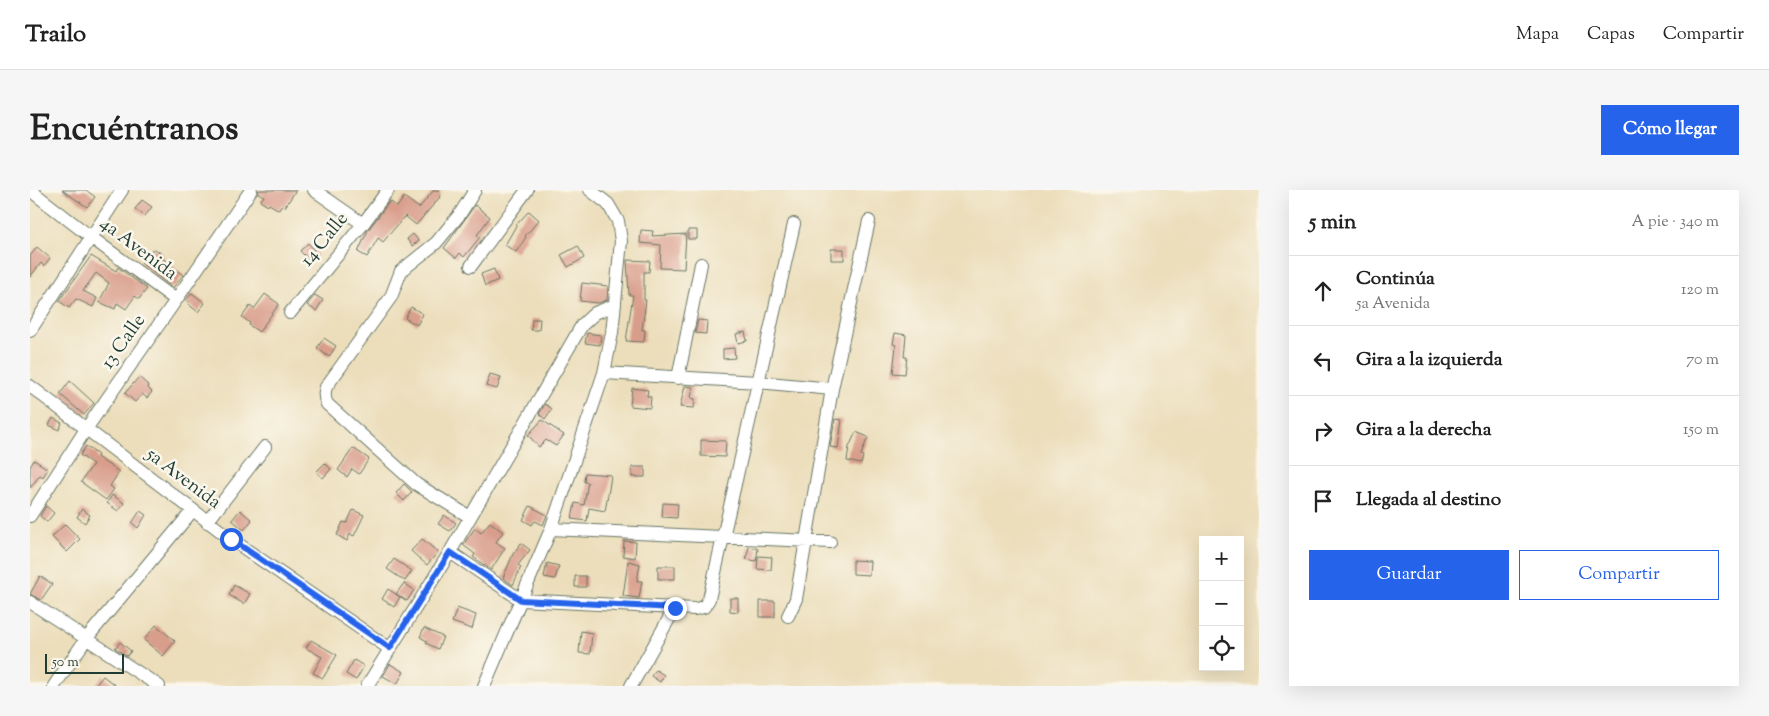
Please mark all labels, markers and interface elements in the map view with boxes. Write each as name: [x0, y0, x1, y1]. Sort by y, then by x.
text: Trailo: [25, 18, 86, 52]
text: Mapa: [1516, 22, 1559, 48]
text: Capas: [1587, 22, 1635, 48]
text: Compartir: [1663, 22, 1744, 48]
text: Encuéntranos: [30, 105, 239, 156]
button: Cómo llegar: [1601, 105, 1739, 155]
street label: 14 Calle: [295, 207, 355, 273]
text: 5 min: [1309, 208, 1356, 238]
street label: 4a Avenida: [94, 211, 183, 287]
text: A pie · 340 m: [1631, 211, 1719, 234]
text: Continúa: [1356, 266, 1435, 293]
icon: ahead: [1309, 277, 1337, 305]
text: 120 m: [1681, 279, 1719, 302]
text: 5a Avenida: [1356, 293, 1430, 316]
street label: 13 Calle: [95, 309, 153, 375]
icon: left: [1309, 347, 1337, 375]
text: Gira a la izquierda: [1356, 347, 1502, 374]
text: 70 m: [1686, 349, 1719, 372]
icon: right: [1309, 417, 1337, 445]
text: Gira a la derecha: [1356, 417, 1491, 444]
text: 150 m: [1683, 419, 1719, 442]
street label: 5a Avenida: [139, 441, 226, 516]
icon: arrive: [1309, 487, 1337, 515]
text: Llegada al destino: [1356, 487, 1501, 514]
route start: [220, 528, 243, 551]
map controls: [1199, 536, 1244, 671]
button: +: [1199, 536, 1244, 581]
button: Guardar: [1309, 550, 1509, 600]
button: Compartir: [1519, 550, 1719, 600]
button: −: [1199, 581, 1244, 626]
route end: [664, 597, 687, 620]
button: locate: [1199, 626, 1244, 671]
scale bar: [45, 651, 124, 674]
text: 50 m: [52, 653, 79, 673]

